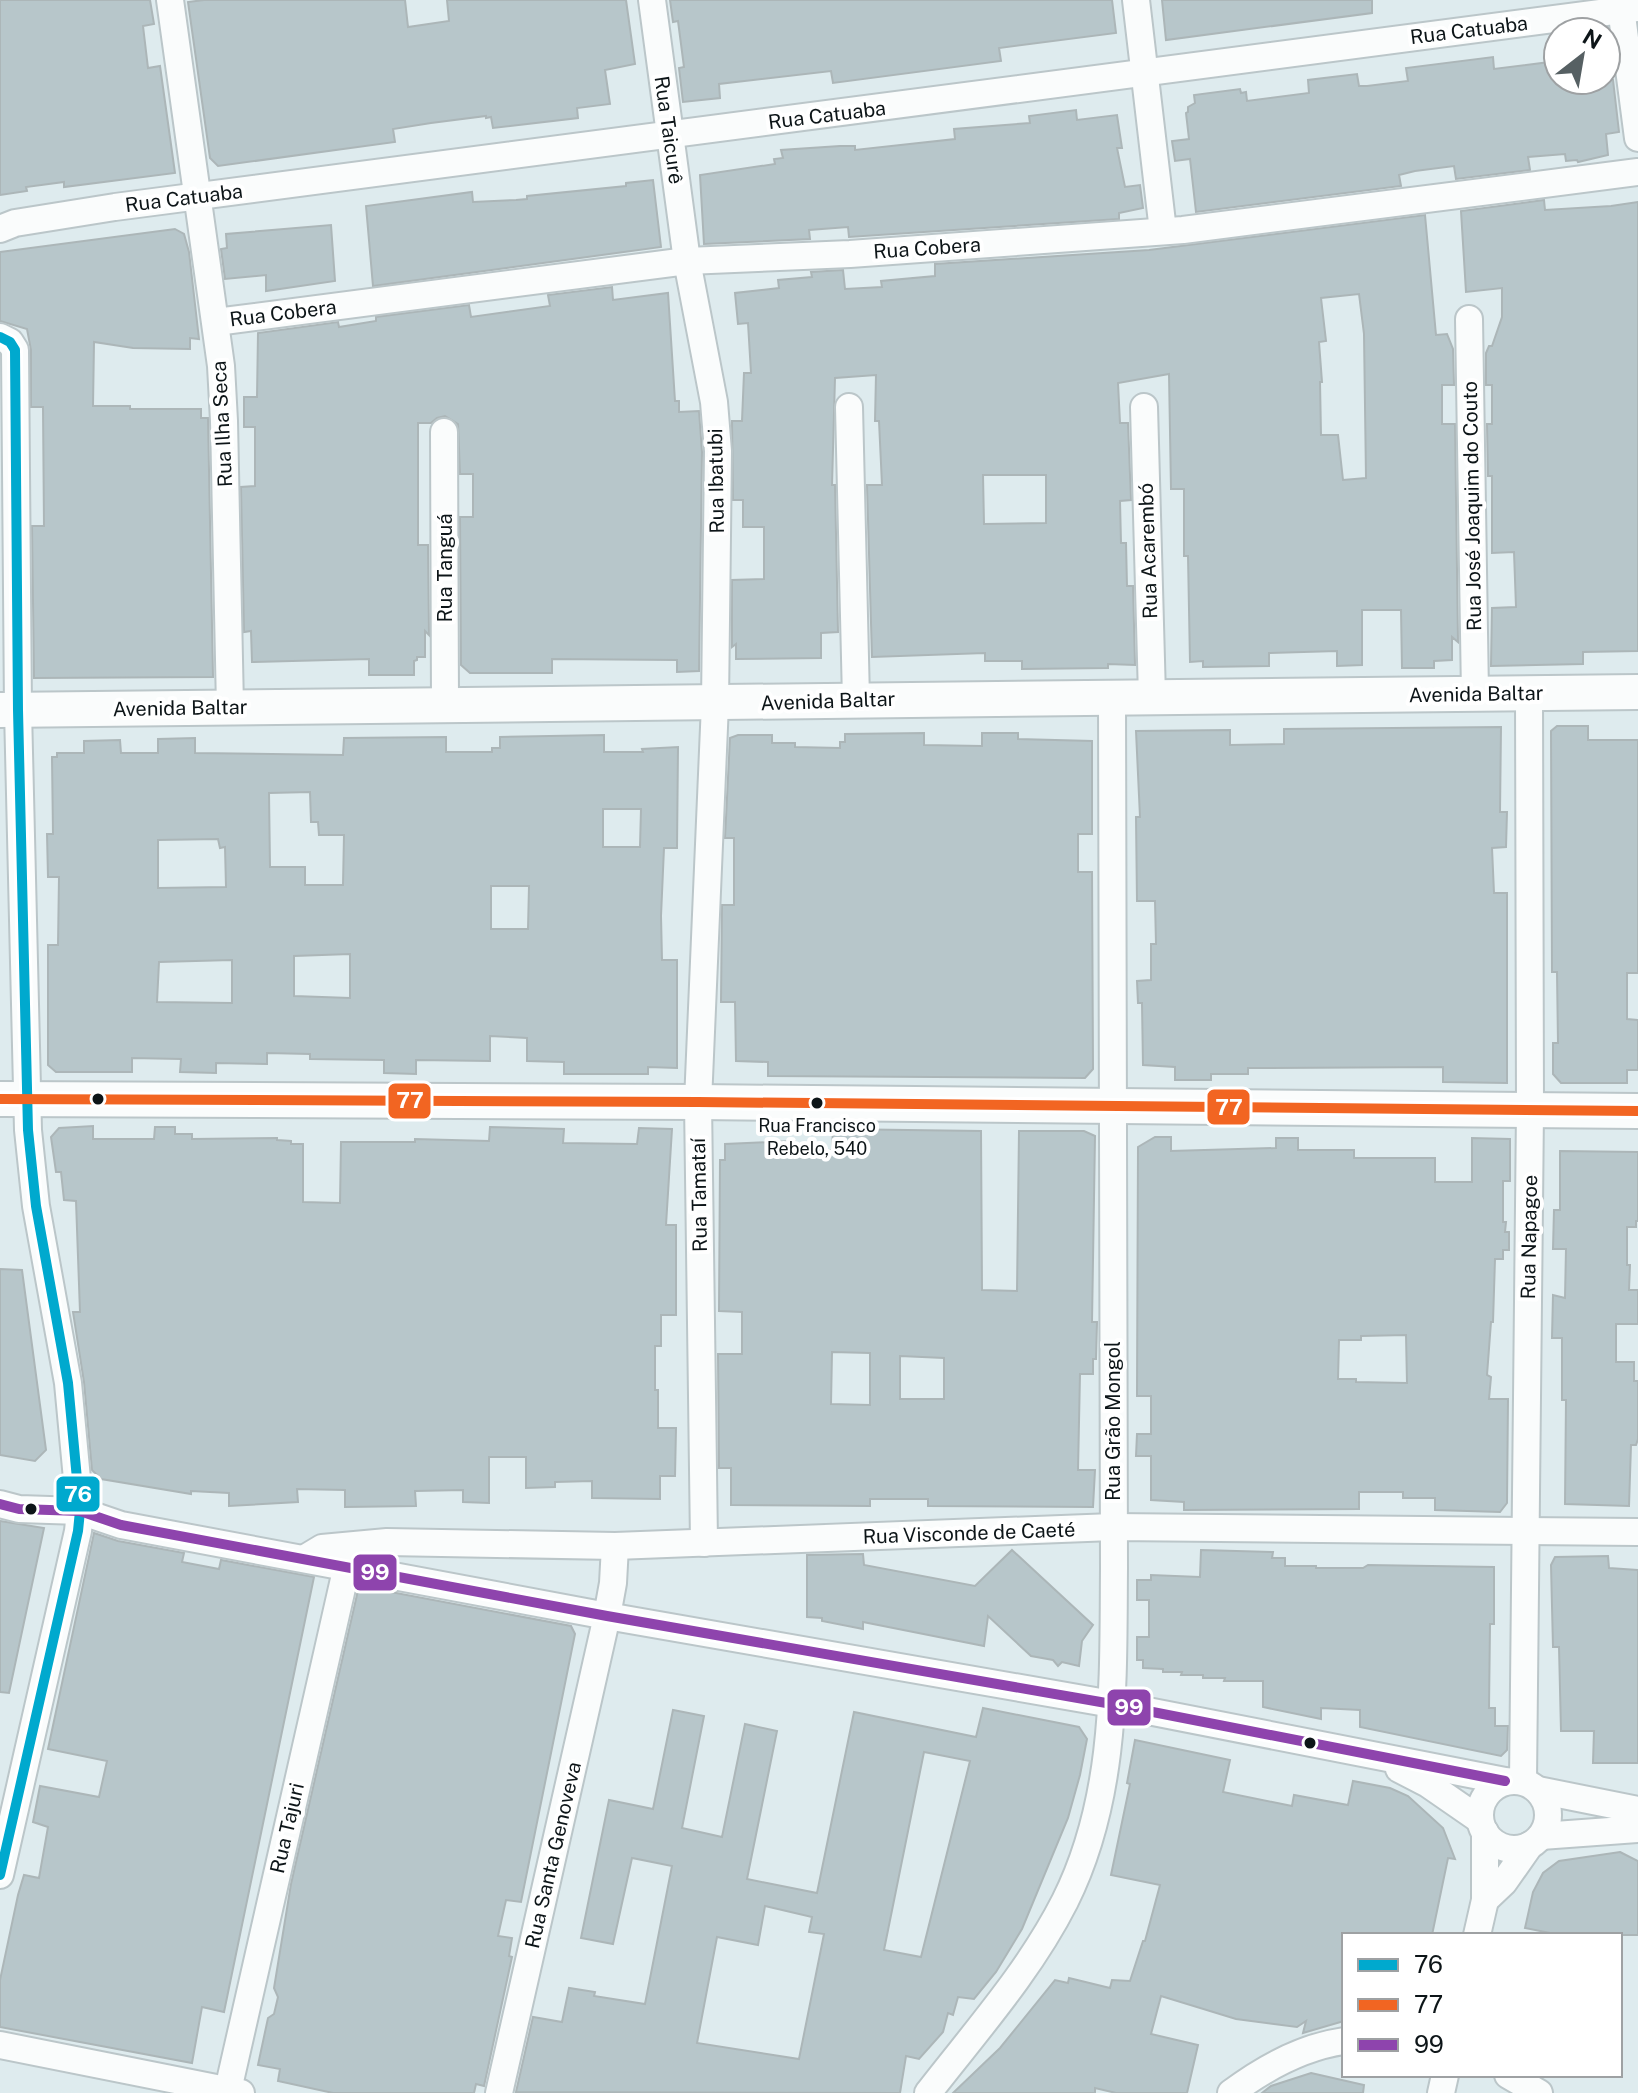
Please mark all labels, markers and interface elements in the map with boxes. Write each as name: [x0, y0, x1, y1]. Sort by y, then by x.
street label: Rua Catuaba: [1409, 11, 1529, 49]
north arrow: [1542, 16, 1622, 96]
text: N: [1578, 23, 1606, 54]
street label: Rua Taicurê: [650, 74, 688, 186]
street label: Rua Catuaba: [767, 96, 887, 134]
street label: Rua Catuaba: [124, 179, 244, 217]
street label: Rua Cobera: [872, 232, 982, 264]
street label: Rua Cobera: [228, 295, 338, 331]
street label: Rua Ilha Seca: [207, 360, 237, 488]
street label: Rua José Joaquim do Couto: [1458, 381, 1486, 631]
street label: Rua Ibatubi: [703, 428, 729, 534]
street label: Rua Acarembó: [1134, 483, 1162, 619]
street label: Rua Tanguá: [433, 513, 457, 623]
street label: Avenida Baltar: [1408, 681, 1544, 707]
street label: Avenida Baltar: [760, 687, 896, 715]
street label: Avenida Baltar: [112, 695, 248, 721]
line badge: 77: [387, 1082, 432, 1120]
text: 77: [396, 1087, 424, 1113]
line badge: 77: [1206, 1088, 1251, 1126]
unlabelled marker: [90, 1091, 106, 1107]
text: 77: [1215, 1094, 1243, 1120]
marker: Rua Francisco Rebelo, 540: [809, 1095, 825, 1111]
place label: Rua Francisco Rebelo, 540: [758, 1115, 876, 1159]
street label: Rua Tamataí: [686, 1137, 712, 1252]
street label: Rua Napagoe: [1516, 1175, 1542, 1299]
street label: Rua Grão Mongol: [1101, 1341, 1125, 1501]
line badge: 76: [55, 1475, 101, 1513]
text: 76: [64, 1481, 92, 1507]
unlabelled marker: [23, 1501, 39, 1517]
street label: Rua Visconde de Caeté: [862, 1517, 1076, 1549]
line badge: 99: [352, 1553, 398, 1592]
text: 99: [361, 1559, 389, 1585]
line badge: 99: [1106, 1688, 1152, 1727]
text: 99: [1115, 1694, 1143, 1720]
unlabelled marker: [1302, 1735, 1318, 1751]
street label: Rua Santa Genoveva: [520, 1759, 586, 1951]
street label: Rua Tajuri: [265, 1780, 309, 1876]
legend: [1342, 1933, 1622, 2077]
text: 76: [1414, 1950, 1443, 1978]
text: 77: [1414, 1990, 1443, 2018]
text: 99: [1414, 2030, 1444, 2058]

